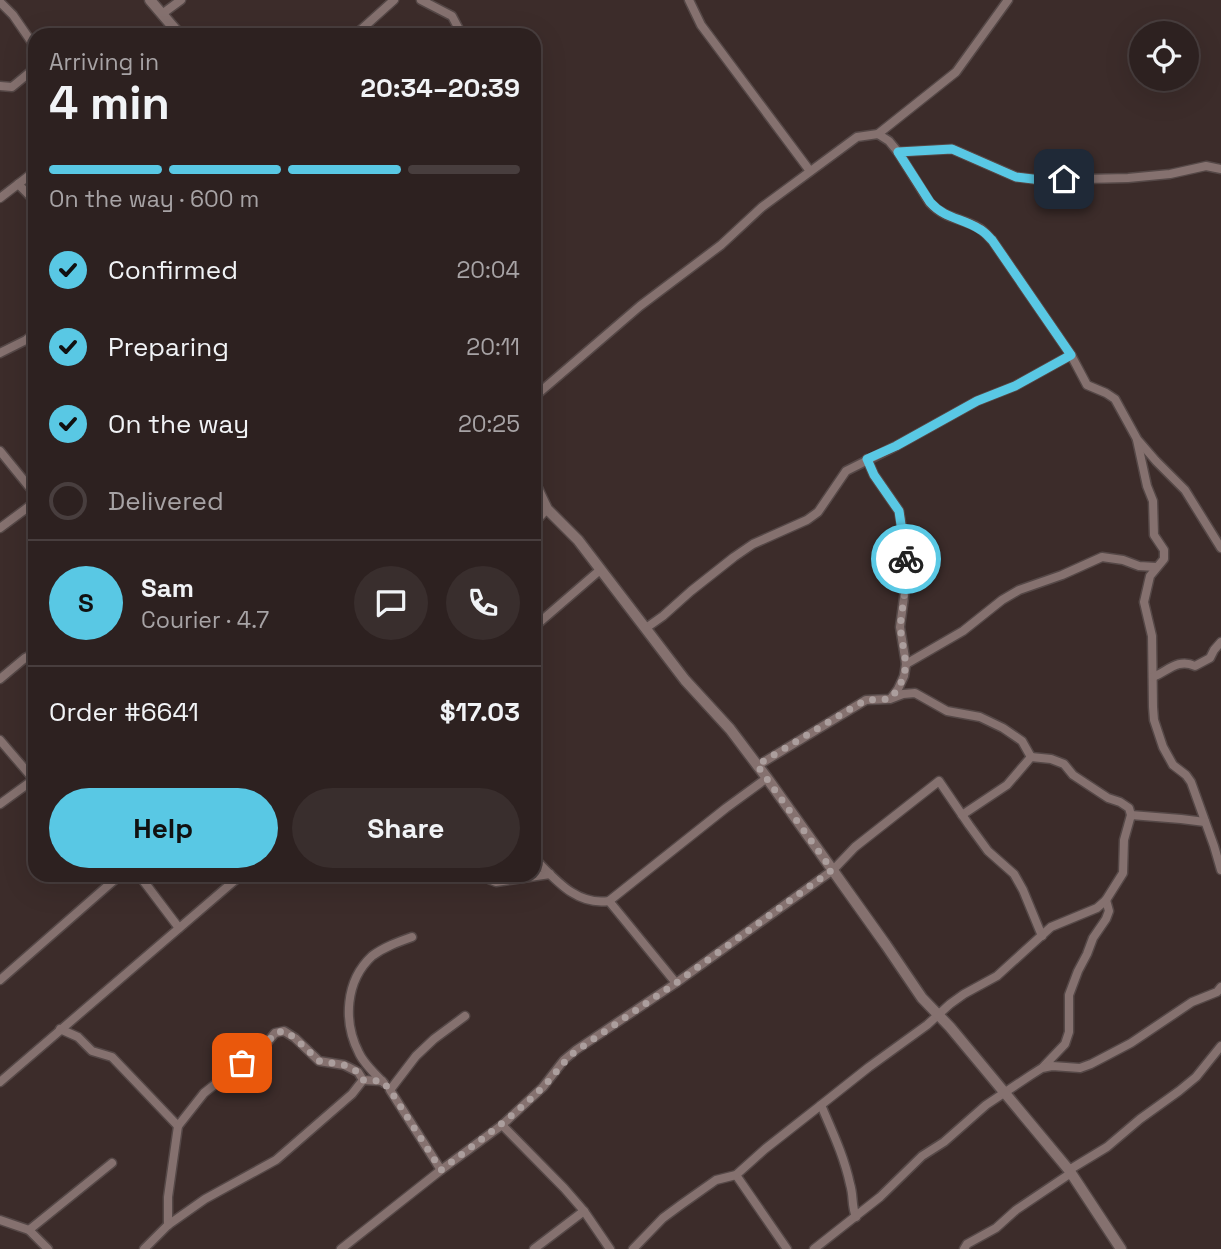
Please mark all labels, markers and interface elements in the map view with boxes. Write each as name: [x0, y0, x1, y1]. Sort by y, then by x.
map controls: [1129, 21, 1199, 91]
button: locate: [1129, 21, 1199, 91]
text: Arriving in: [49, 47, 159, 77]
text: 20:34–20:39: [361, 71, 520, 105]
text: 4 min: [49, 74, 170, 132]
pin: [1034, 149, 1094, 209]
icon: home: [1045, 160, 1083, 198]
text: On the way · 600 m: [49, 184, 259, 214]
icon: check: [49, 251, 87, 289]
text: Confirmed: [108, 253, 238, 287]
text: 20:04: [456, 255, 520, 285]
icon: check: [49, 328, 87, 366]
text: Preparing: [108, 330, 229, 364]
text: 20:11: [466, 332, 520, 362]
icon: check: [49, 405, 87, 443]
text: On the way: [108, 407, 249, 441]
text: 20:25: [458, 409, 520, 439]
text: Delivered: [108, 484, 224, 518]
courier: [871, 524, 941, 594]
icon: bike: [887, 540, 925, 578]
button: chat: [354, 566, 428, 640]
button: phone: [446, 566, 520, 640]
text: Sam: [141, 571, 194, 605]
text: S: [78, 586, 94, 620]
text: Courier · 4.7: [141, 605, 269, 635]
text: Order #6641: [49, 695, 199, 729]
text: $17.03: [440, 695, 520, 729]
button: Help: [49, 788, 278, 868]
button: Share: [292, 788, 520, 868]
pin: [212, 1033, 272, 1093]
icon: bag: [223, 1044, 261, 1082]

